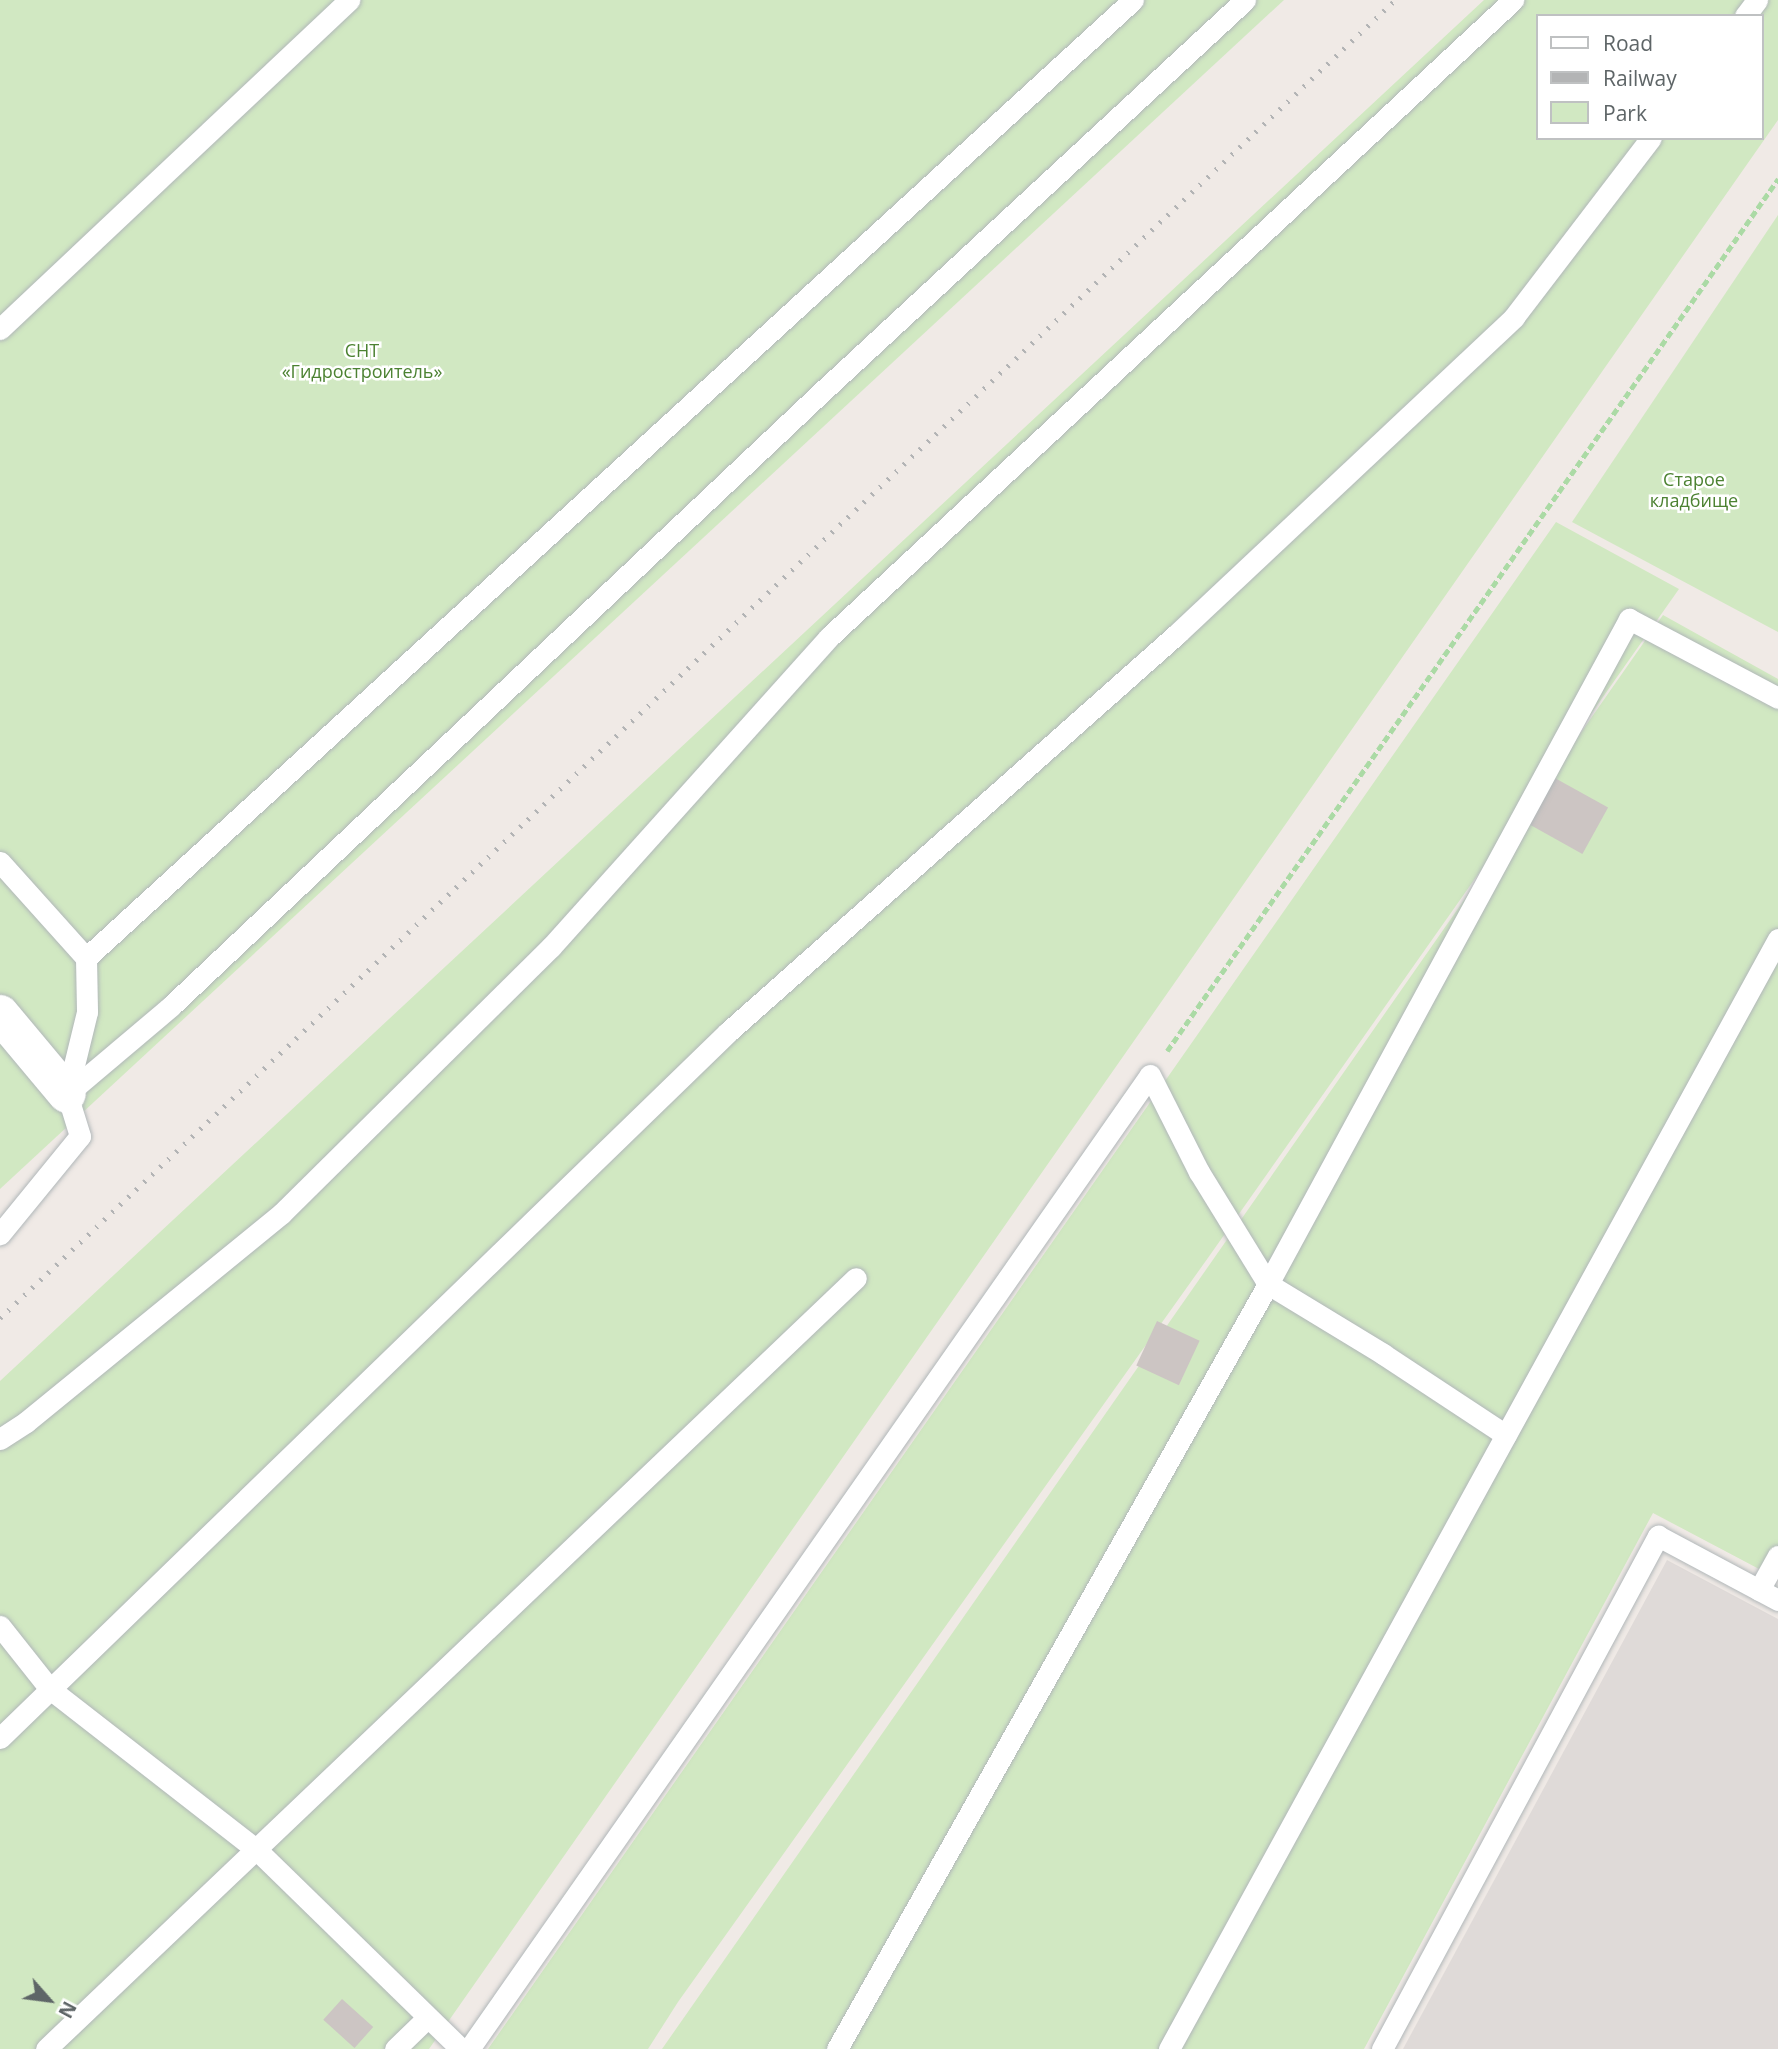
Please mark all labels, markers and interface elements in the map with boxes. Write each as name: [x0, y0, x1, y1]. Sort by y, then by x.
legend: [1536, 14, 1764, 140]
text: Road: [1603, 29, 1653, 57]
text: Railway: [1603, 64, 1677, 92]
text: Park: [1603, 99, 1647, 127]
park label: СНТ «Гидростроитель»: [282, 340, 442, 382]
park label: Старое кладбище: [1650, 469, 1738, 512]
north arrow: [14, 1965, 84, 2035]
text: N: [52, 1997, 83, 2023]

